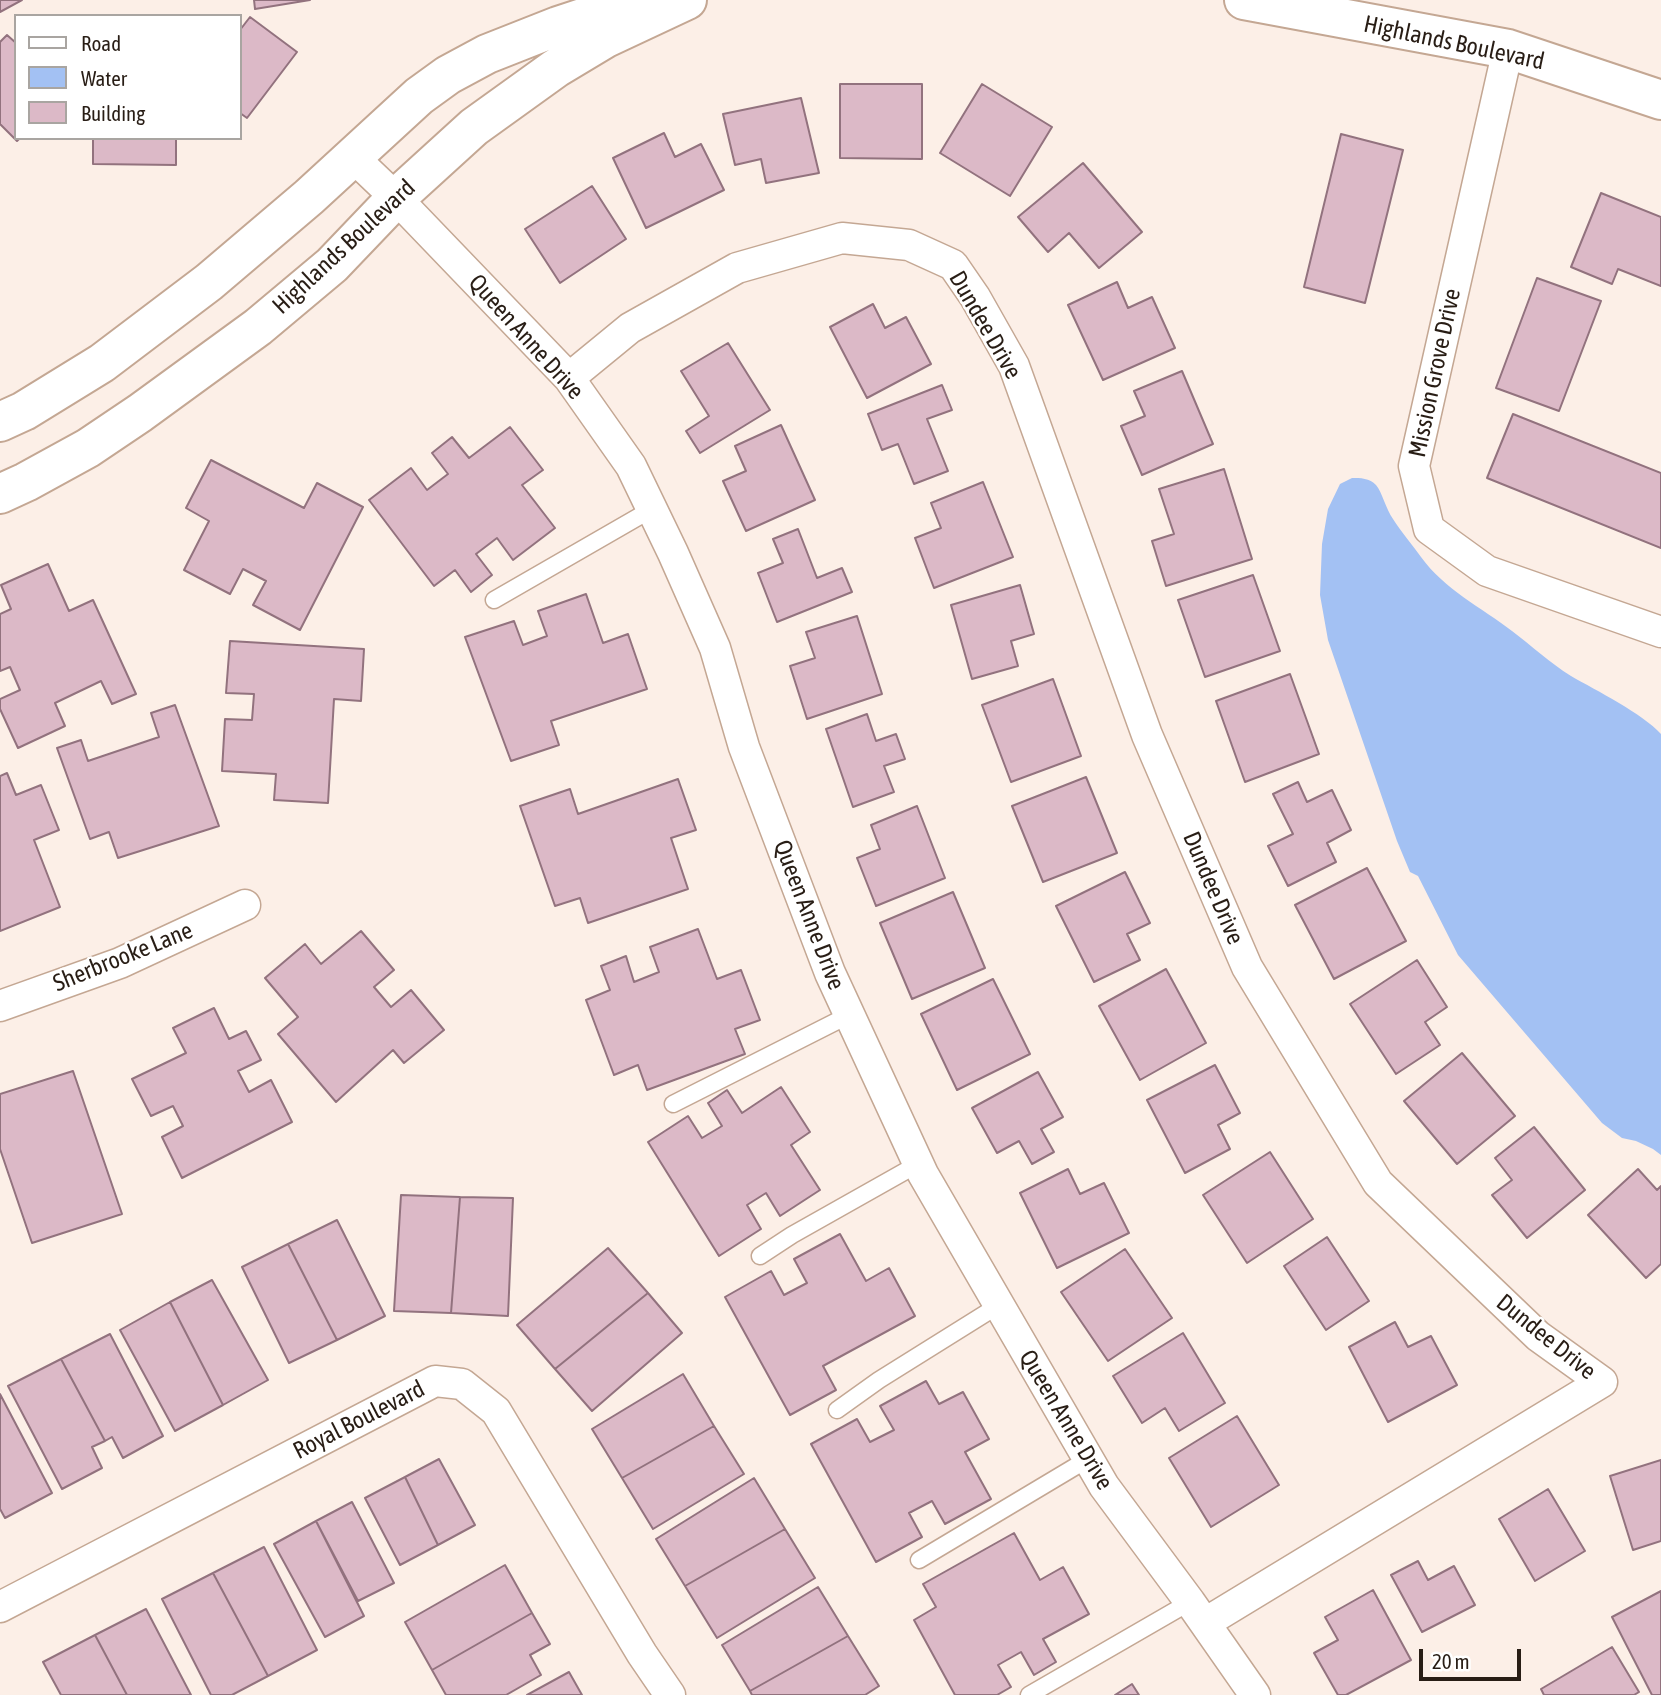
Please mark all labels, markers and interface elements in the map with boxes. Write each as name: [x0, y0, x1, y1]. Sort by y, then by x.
street label: Highlands Boulevard: [1361, 10, 1547, 76]
legend: [14, 14, 242, 140]
text: Road: [81, 31, 121, 55]
text: Water: [81, 66, 127, 90]
text: Building: [81, 101, 145, 125]
street label: Highlands Boulevard: [267, 174, 421, 320]
street label: Dundee Drive: [943, 266, 1027, 384]
street label: Queen Anne Drive: [462, 269, 590, 405]
street label: Mission Grove Drive: [1403, 286, 1467, 460]
street label: Dundee Drive: [1176, 827, 1250, 949]
street label: Queen Anne Drive: [767, 836, 851, 994]
street label: Sherbrooke Lane: [49, 916, 197, 998]
street label: Dundee Drive: [1490, 1288, 1602, 1386]
street label: Queen Anne Drive: [1013, 1345, 1119, 1495]
street label: Royal Boulevard: [288, 1375, 430, 1465]
scale bar: [1423, 1636, 1524, 1680]
text: 20 m: [1432, 1649, 1470, 1673]

